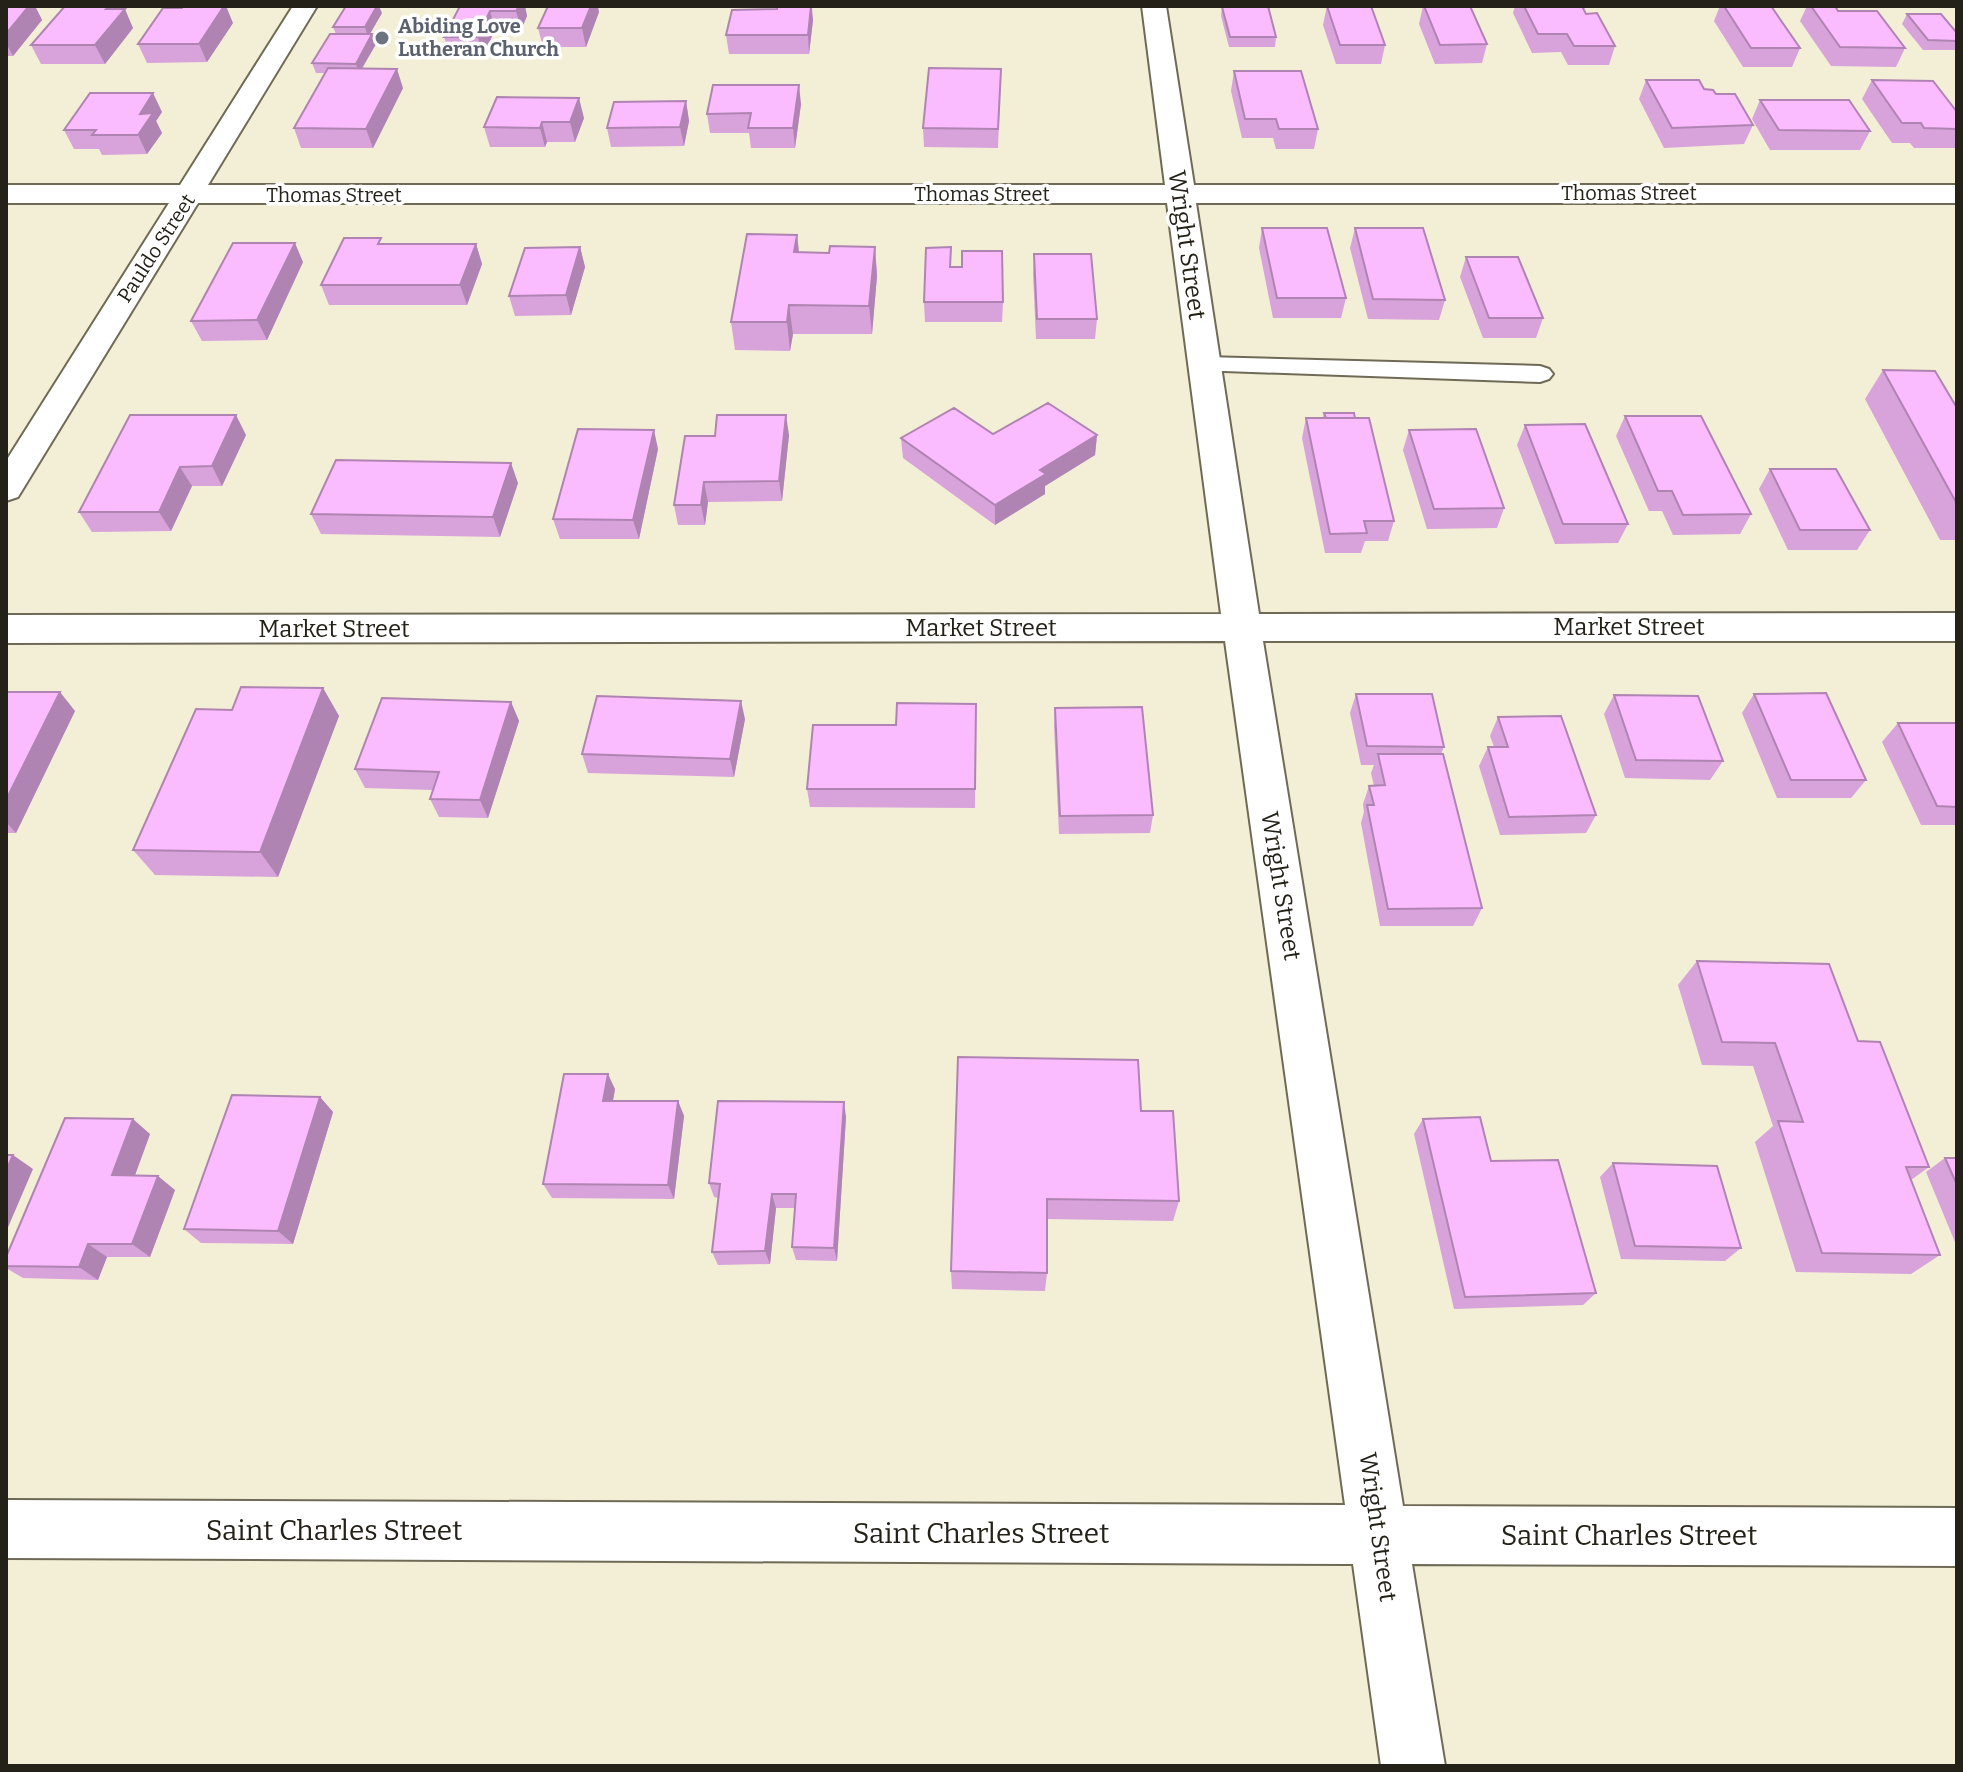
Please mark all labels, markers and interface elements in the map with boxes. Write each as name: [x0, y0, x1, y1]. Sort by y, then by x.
place label: Abiding Love Lutheran Church: [398, 14, 559, 61]
marker: Abiding Love Lutheran Church: [373, 29, 391, 47]
street label: Wright Street: [1163, 169, 1211, 322]
street label: Thomas Street: [1561, 181, 1697, 205]
street label: Thomas Street: [914, 182, 1050, 206]
street label: Thomas Street: [266, 183, 402, 207]
street label: Pauldo Street: [112, 189, 200, 307]
street label: Market Street: [1553, 613, 1705, 641]
street label: Market Street: [905, 614, 1057, 642]
street label: Market Street: [258, 615, 410, 643]
street label: Wright Street: [1255, 810, 1307, 963]
street label: Wright Street: [1354, 1451, 1402, 1604]
street label: Saint Charles Street: [206, 1514, 462, 1547]
street label: Saint Charles Street: [853, 1517, 1109, 1550]
street label: Saint Charles Street: [1501, 1519, 1757, 1552]

